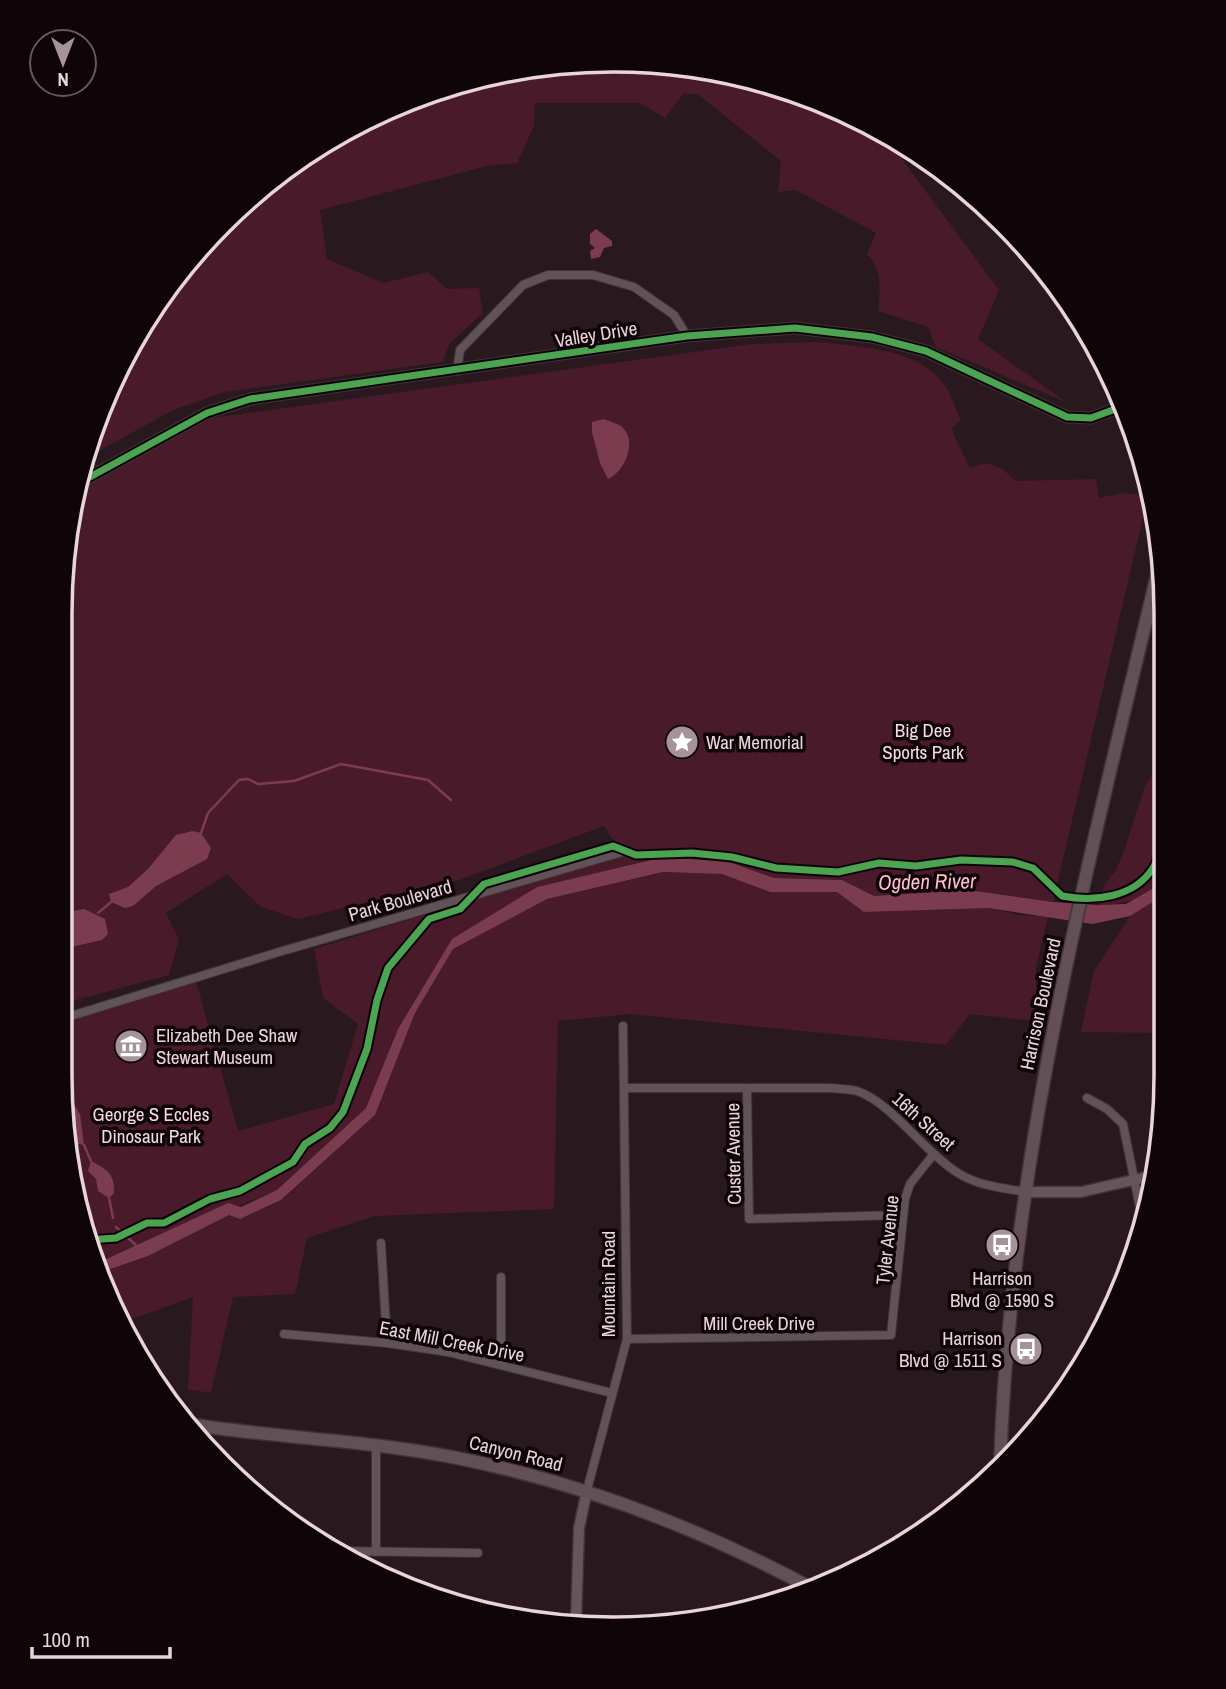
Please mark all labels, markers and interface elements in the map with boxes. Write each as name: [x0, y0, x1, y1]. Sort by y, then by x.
north arrow: [28, 28, 98, 98]
text: N: [57, 67, 69, 93]
street label: Valley Drive: [553, 315, 639, 353]
park label: Big Dee Sports Park: [882, 717, 964, 765]
place icon: War Memorial: [663, 723, 701, 761]
place label: War Memorial: [706, 729, 803, 755]
water label: Ogden River: [878, 866, 977, 897]
street label: Park Boulevard: [345, 873, 455, 927]
street label: Harrison Boulevard: [1013, 936, 1067, 1072]
place label: Elizabeth Dee Shaw Stewart Museum: [156, 1022, 298, 1070]
museum icon: Elizabeth Dee Shaw Stewart Museum: [112, 1027, 150, 1065]
street label: 16th Street: [887, 1086, 962, 1157]
park label: George S Eccles Dinosaur Park: [93, 1101, 210, 1149]
street label: Custer Avenue: [719, 1103, 747, 1205]
street label: Tyler Avenue: [869, 1194, 905, 1286]
bus stop icon: Harrison Blvd @ 1590 S: [983, 1226, 1021, 1264]
street label: Mountain Road: [595, 1231, 621, 1337]
place label: Harrison Blvd @ 1590 S: [950, 1265, 1054, 1313]
street label: Mill Creek Drive: [703, 1310, 815, 1336]
street label: East Mill Creek Drive: [377, 1314, 527, 1368]
place label: Harrison Blvd @ 1511 S: [899, 1325, 1002, 1373]
bus stop icon: Harrison Blvd @ 1511 S: [1007, 1330, 1045, 1368]
street label: Canyon Road: [467, 1429, 565, 1477]
scale bar: [32, 1616, 170, 1660]
text: 100 m: [42, 1625, 90, 1654]

